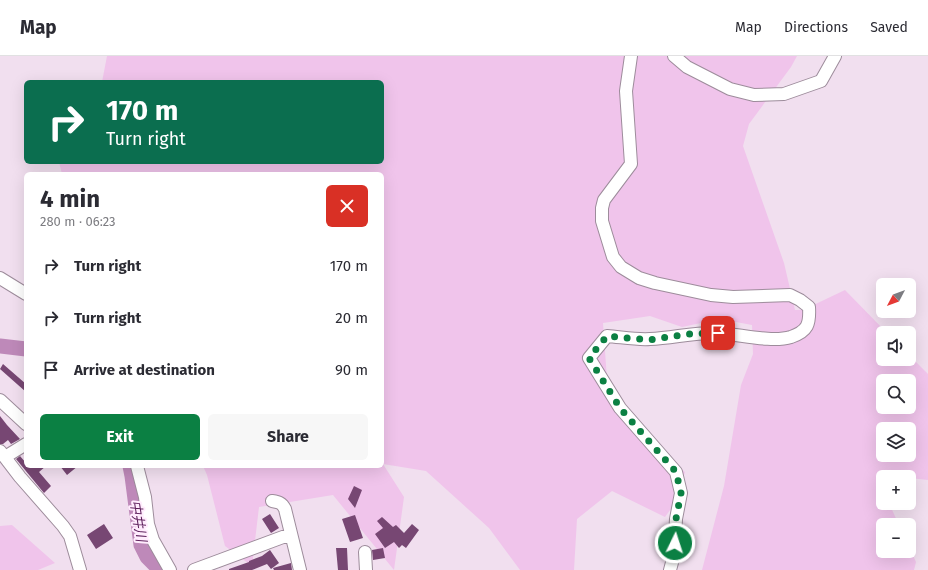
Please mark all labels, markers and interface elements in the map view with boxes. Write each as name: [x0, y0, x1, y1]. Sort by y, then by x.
text: Map: [20, 16, 57, 39]
text: Map: [735, 19, 762, 36]
text: Directions: [784, 19, 848, 36]
text: Saved: [870, 19, 908, 36]
text: 170 m: [106, 94, 178, 127]
icon: right: [40, 96, 92, 148]
text: Turn right: [106, 128, 186, 150]
text: 4 min: [40, 185, 100, 213]
button: close: [326, 185, 368, 227]
text: 280 m · 06:23: [40, 214, 116, 229]
icon: right: [40, 255, 62, 277]
text: Turn right: [74, 257, 141, 275]
text: 170 m: [330, 257, 368, 275]
north arrow: [876, 278, 916, 318]
map controls: [876, 278, 916, 558]
icon: right: [40, 307, 62, 329]
text: Turn right: [74, 309, 141, 327]
text: 20 m: [335, 309, 368, 327]
pin: [701, 316, 735, 350]
icon: arrive: [707, 322, 729, 344]
button: sound: [876, 326, 916, 366]
icon: arrive: [40, 359, 62, 381]
text: Arrive at destination: [74, 361, 215, 379]
text: 90 m: [335, 361, 368, 379]
button: search: [876, 374, 916, 414]
button: Exit: [40, 414, 200, 460]
button: Share: [208, 414, 368, 460]
button: layers: [876, 422, 916, 462]
button: +: [876, 470, 916, 510]
water label: 中井川: [126, 499, 150, 545]
button: −: [876, 518, 916, 558]
position arrow: [654, 522, 696, 564]

